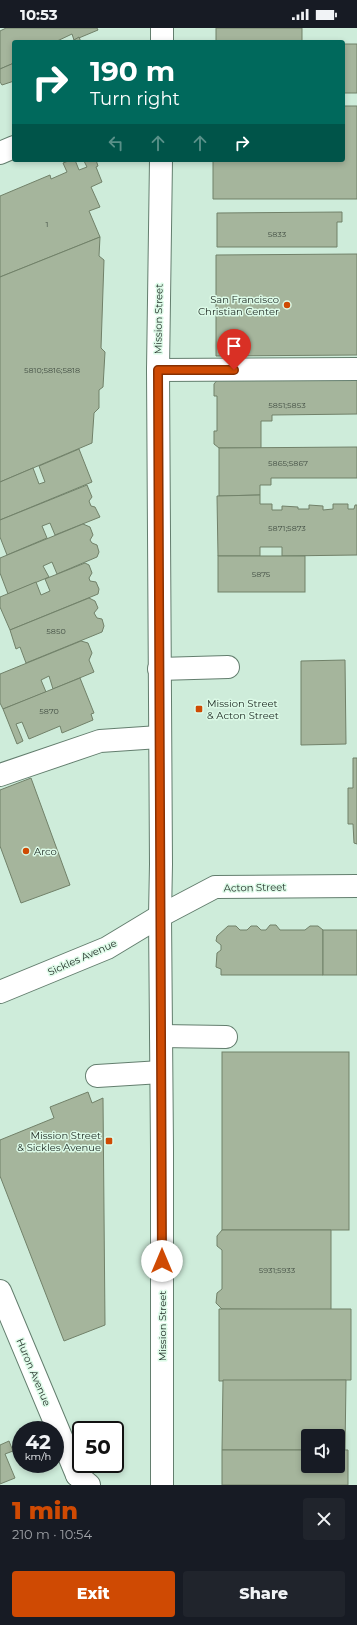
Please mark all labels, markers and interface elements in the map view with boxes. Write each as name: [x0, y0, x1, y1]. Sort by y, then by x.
text: 10:53: [20, 5, 58, 24]
text: 190 m: [90, 54, 175, 88]
icon: right: [24, 56, 76, 108]
text: Turn right: [90, 88, 180, 110]
icon: left: [105, 132, 127, 154]
icon: ahead: [147, 132, 169, 154]
icon: ahead: [189, 132, 211, 154]
icon: right: [231, 132, 253, 154]
house number: 1: [46, 219, 48, 229]
house number: 5833: [268, 229, 287, 239]
street label: Mission Street: [151, 284, 166, 354]
place label: San Francisco Christian Center: [198, 293, 279, 318]
marker: San Francisco Christian Center: [282, 300, 292, 310]
pin: [217, 329, 251, 370]
icon: arrive: [223, 335, 245, 357]
house number: 5810;5816;5818: [24, 365, 80, 375]
house number: 5851;5853: [268, 400, 306, 410]
house number: 5865;5867: [268, 458, 308, 468]
house number: 5871;5873: [268, 523, 306, 533]
house number: 5875: [252, 569, 271, 579]
house number: 5850: [46, 626, 66, 636]
place label: Mission Street & Acton Street: [207, 697, 279, 722]
marker: Mission Street & Acton Street: [194, 704, 204, 714]
house number: 5870: [39, 706, 59, 716]
place label: Arco: [34, 845, 57, 858]
marker: Arco: [21, 846, 31, 856]
street label: Acton Street: [224, 880, 286, 895]
street label: Sickles Avenue: [46, 936, 119, 979]
place label: Mission Street & Sickles Avenue: [17, 1129, 101, 1154]
marker: Mission Street & Sickles Avenue: [104, 1136, 114, 1146]
position arrow: [141, 1240, 183, 1282]
house number: 5931;5933: [259, 1265, 296, 1275]
street label: Mission Street: [156, 1291, 169, 1361]
street label: Huron Avenue: [13, 1336, 54, 1408]
speed limit sign: 50: [72, 1421, 124, 1473]
map controls: [301, 1429, 345, 1473]
button: sound: [301, 1429, 345, 1473]
text: 42: [25, 1430, 51, 1454]
text: km/h: [25, 1450, 51, 1463]
text: 1 min: [12, 1496, 78, 1525]
button: close: [303, 1498, 345, 1540]
text: 210 m · 10:54: [12, 1526, 92, 1542]
button: Exit: [12, 1571, 175, 1617]
button: Share: [183, 1571, 345, 1617]

